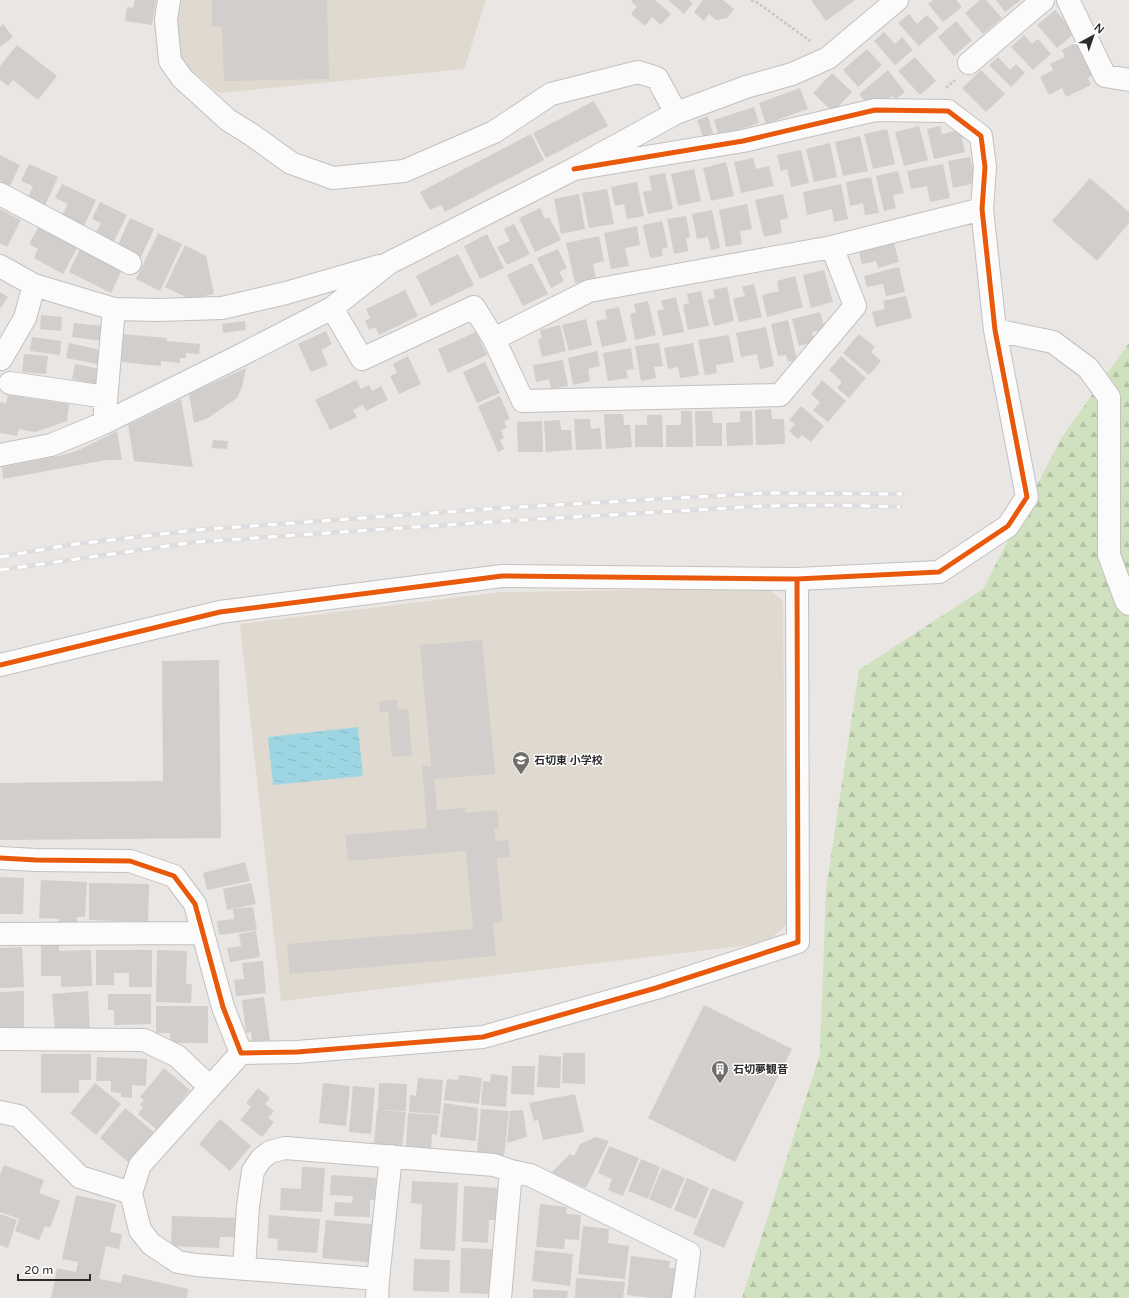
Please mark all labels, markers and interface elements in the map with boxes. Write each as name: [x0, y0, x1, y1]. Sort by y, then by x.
north arrow: [1073, 16, 1113, 56]
text: N: [1092, 21, 1107, 37]
school or university icon: 石切東 小学校: [511, 750, 531, 775]
place label: 石切東 小学校: [534, 754, 603, 767]
building icon: 石切夢観音: [710, 1059, 730, 1084]
place label: 石切夢観音: [733, 1063, 788, 1076]
scale bar: [18, 1256, 90, 1282]
text: 20 m: [24, 1263, 53, 1277]

